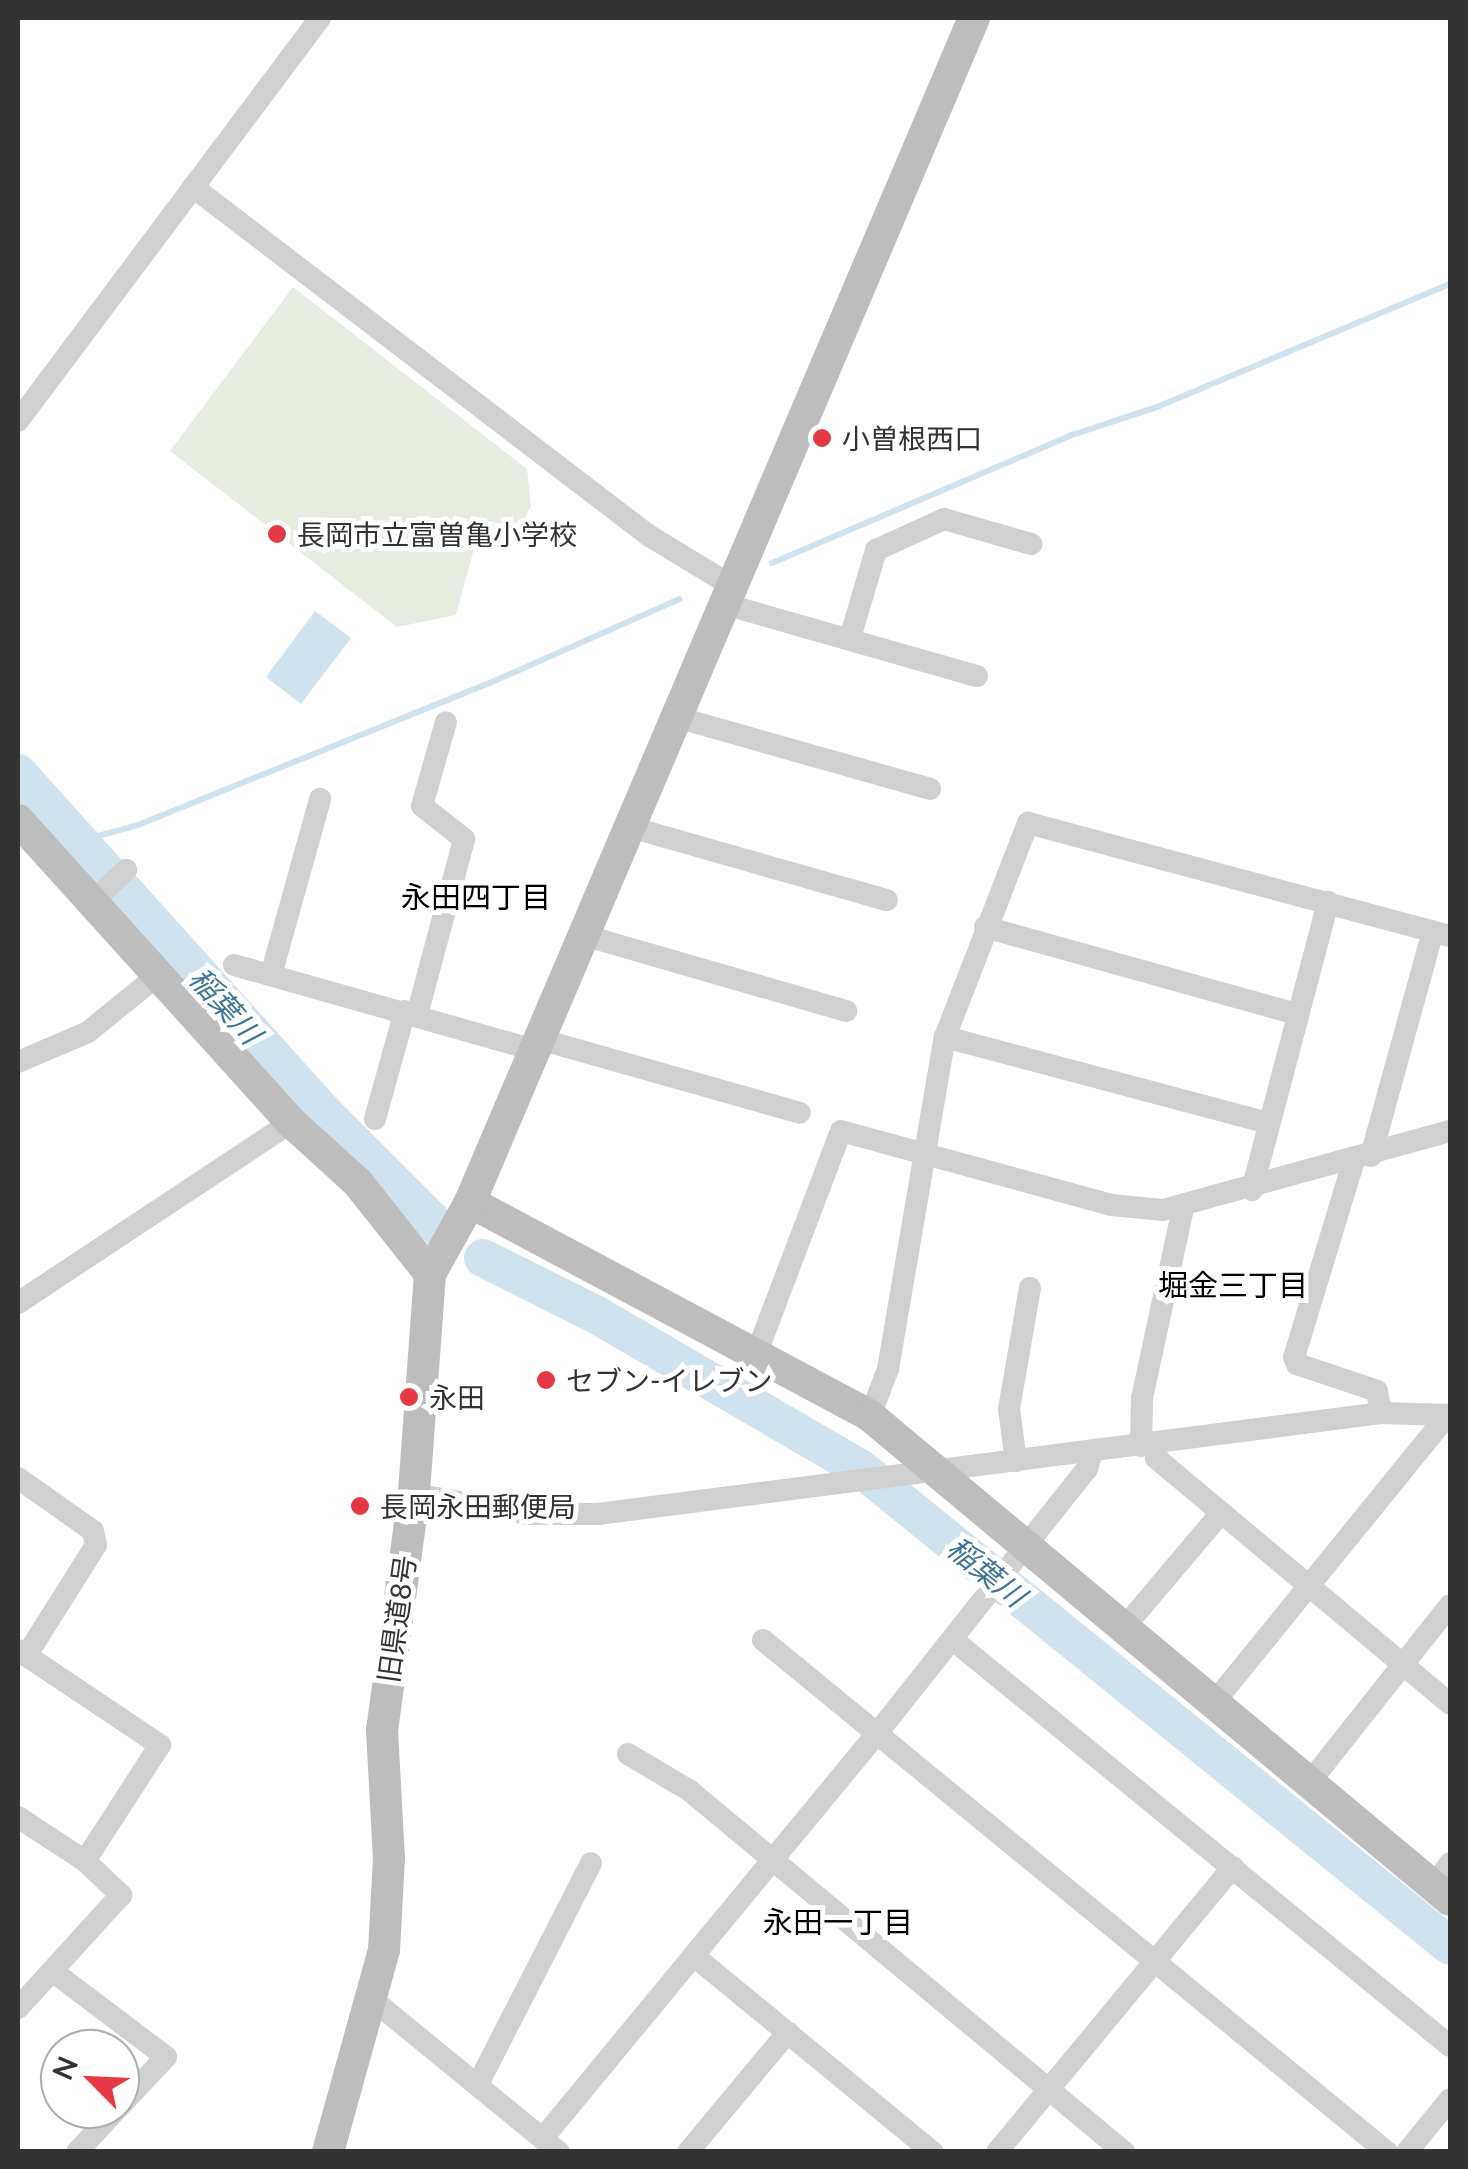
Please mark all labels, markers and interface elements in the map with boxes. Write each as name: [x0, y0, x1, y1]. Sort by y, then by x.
place label: 小曽根西口: [842, 421, 982, 455]
marker: 小曽根西口: [811, 427, 833, 449]
place label: 長岡市立富曽亀小学校: [297, 517, 577, 551]
marker: 長岡市立富曽亀小学校: [266, 523, 288, 545]
district label: 永田四丁目: [401, 878, 551, 914]
water label: 稲葉川: [183, 960, 269, 1050]
district label: 堀金三丁目: [1158, 1266, 1308, 1302]
place label: セブン-イレブン: [566, 1363, 772, 1397]
marker: セブン-イレブン: [535, 1369, 557, 1391]
place label: 永田: [429, 1380, 485, 1414]
marker: 永田: [398, 1386, 420, 1408]
place label: 長岡永田郵便局: [380, 1489, 576, 1523]
marker: 長岡永田郵便局: [349, 1495, 371, 1517]
water label: 稲葉川: [941, 1529, 1033, 1613]
street label: 旧県道8号: [370, 1553, 422, 1685]
district label: 永田一丁目: [763, 1903, 913, 1939]
north arrow: [40, 2029, 140, 2129]
text: N: [44, 2051, 84, 2084]

